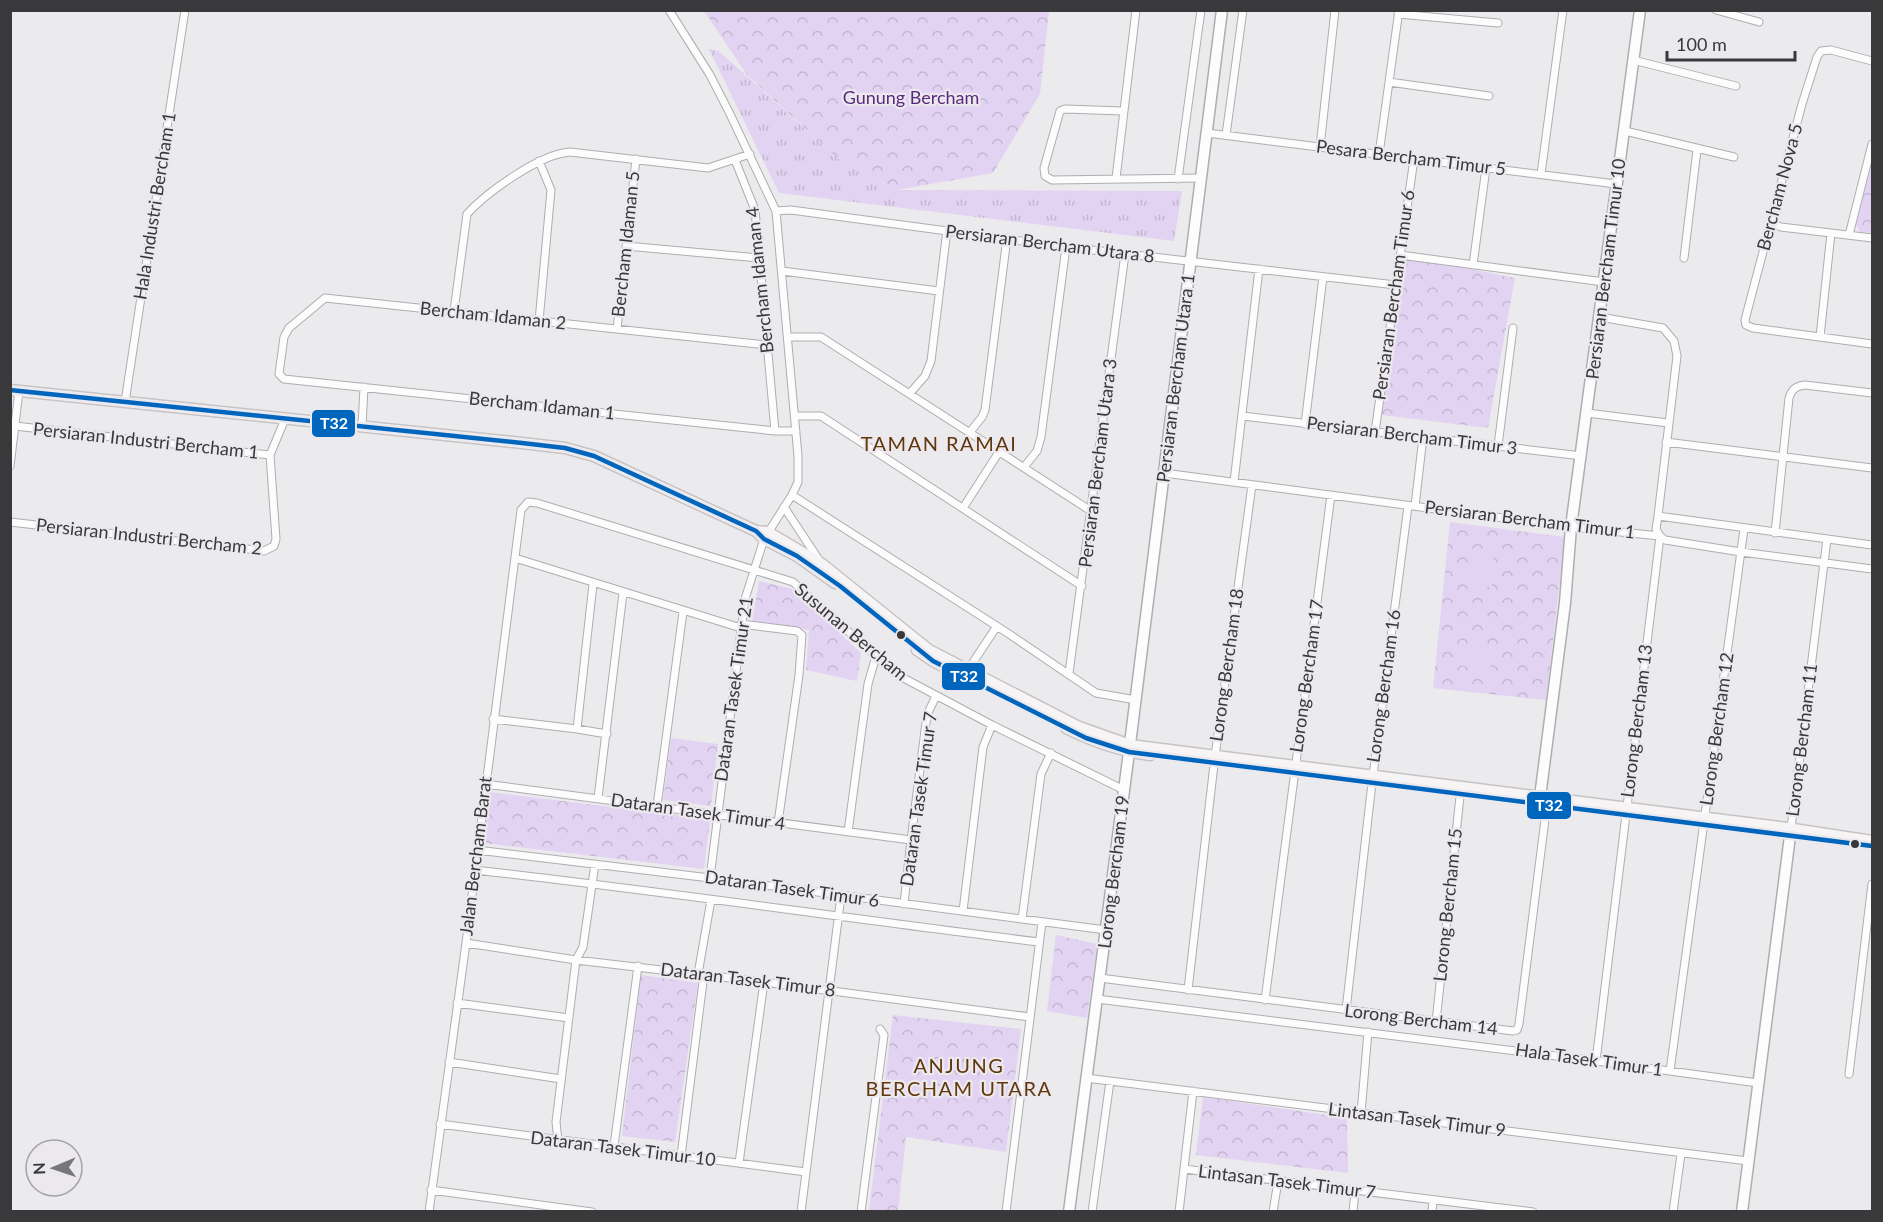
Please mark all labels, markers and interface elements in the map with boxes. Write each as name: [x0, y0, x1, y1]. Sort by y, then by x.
scale bar: [1667, 24, 1794, 62]
text: 100 m: [1676, 33, 1727, 55]
park label: Gunung Bercham: [843, 86, 979, 108]
street label: Hala Industri Bercham 1: [128, 110, 180, 301]
street label: Bercham Nova 5: [1751, 121, 1807, 253]
street label: Pesara Bercham Timur 5: [1315, 134, 1507, 180]
street label: Persiaran Bercham Timur 10: [1581, 157, 1629, 381]
street label: Bercham Idaman 5: [606, 170, 644, 318]
street label: Persiaran Bercham Timur 6: [1367, 188, 1419, 401]
street label: Bercham Idaman 4: [740, 206, 778, 354]
street label: Persiaran Bercham Utara 8: [944, 219, 1156, 267]
street label: Persiaran Bercham Utara 1: [1151, 272, 1199, 484]
street label: Bercham Idaman 2: [419, 296, 567, 334]
street label: Persiaran Bercham Utara 3: [1073, 357, 1121, 569]
street label: Bercham Idaman 1: [468, 386, 616, 424]
line badge: T32: [311, 409, 356, 438]
street label: Persiaran Bercham Timur 3: [1306, 411, 1519, 459]
text: T32: [320, 413, 348, 432]
street label: Persiaran Industri Bercham 1: [32, 417, 260, 463]
district label: TAMAN RAMAI: [861, 431, 1017, 455]
street label: Persiaran Bercham Timur 1: [1424, 495, 1637, 543]
street label: Persiaran Industri Bercham 2: [35, 513, 263, 559]
street label: Susunan Bercham: [791, 578, 913, 685]
street label: Lorong Bercham 18: [1204, 587, 1248, 743]
street label: Dataran Tasek Timur 21: [709, 595, 757, 783]
street label: Lorong Bercham 17: [1284, 598, 1328, 754]
street label: Lorong Bercham 16: [1361, 608, 1405, 764]
unlabelled marker: [895, 629, 907, 641]
street label: Lorong Bercham 13: [1616, 643, 1656, 799]
street label: Lorong Bercham 12: [1694, 651, 1738, 807]
line badge: T32: [941, 662, 986, 691]
street label: Lorong Bercham 11: [1781, 662, 1821, 818]
text: T32: [950, 666, 978, 685]
street label: Dataran Tasek Timur 7: [895, 710, 941, 888]
street label: Jalan Bercham Barat: [454, 774, 496, 937]
street label: Dataran Tasek Timur 4: [609, 788, 787, 834]
line badge: T32: [1526, 791, 1572, 820]
street label: Lorong Bercham 19: [1093, 794, 1133, 950]
text: T32: [1535, 795, 1563, 814]
street label: Lorong Bercham 15: [1428, 827, 1466, 983]
unlabelled marker: [1849, 838, 1861, 850]
street label: Dataran Tasek Timur 6: [703, 865, 881, 911]
street label: Dataran Tasek Timur 8: [659, 957, 837, 1001]
street label: Lorong Bercham 14: [1343, 999, 1499, 1039]
street label: Hala Tasek Timur 1: [1514, 1038, 1664, 1080]
district label: ANJUNG BERCHAM UTARA: [866, 1053, 1052, 1100]
street label: Lintasan Tasek Timur 9: [1327, 1097, 1507, 1141]
street label: Dataran Tasek Timur 10: [529, 1126, 717, 1170]
north arrow: [24, 1138, 84, 1198]
street label: Lintasan Tasek Timur 7: [1197, 1159, 1377, 1203]
text: N: [29, 1162, 48, 1175]

